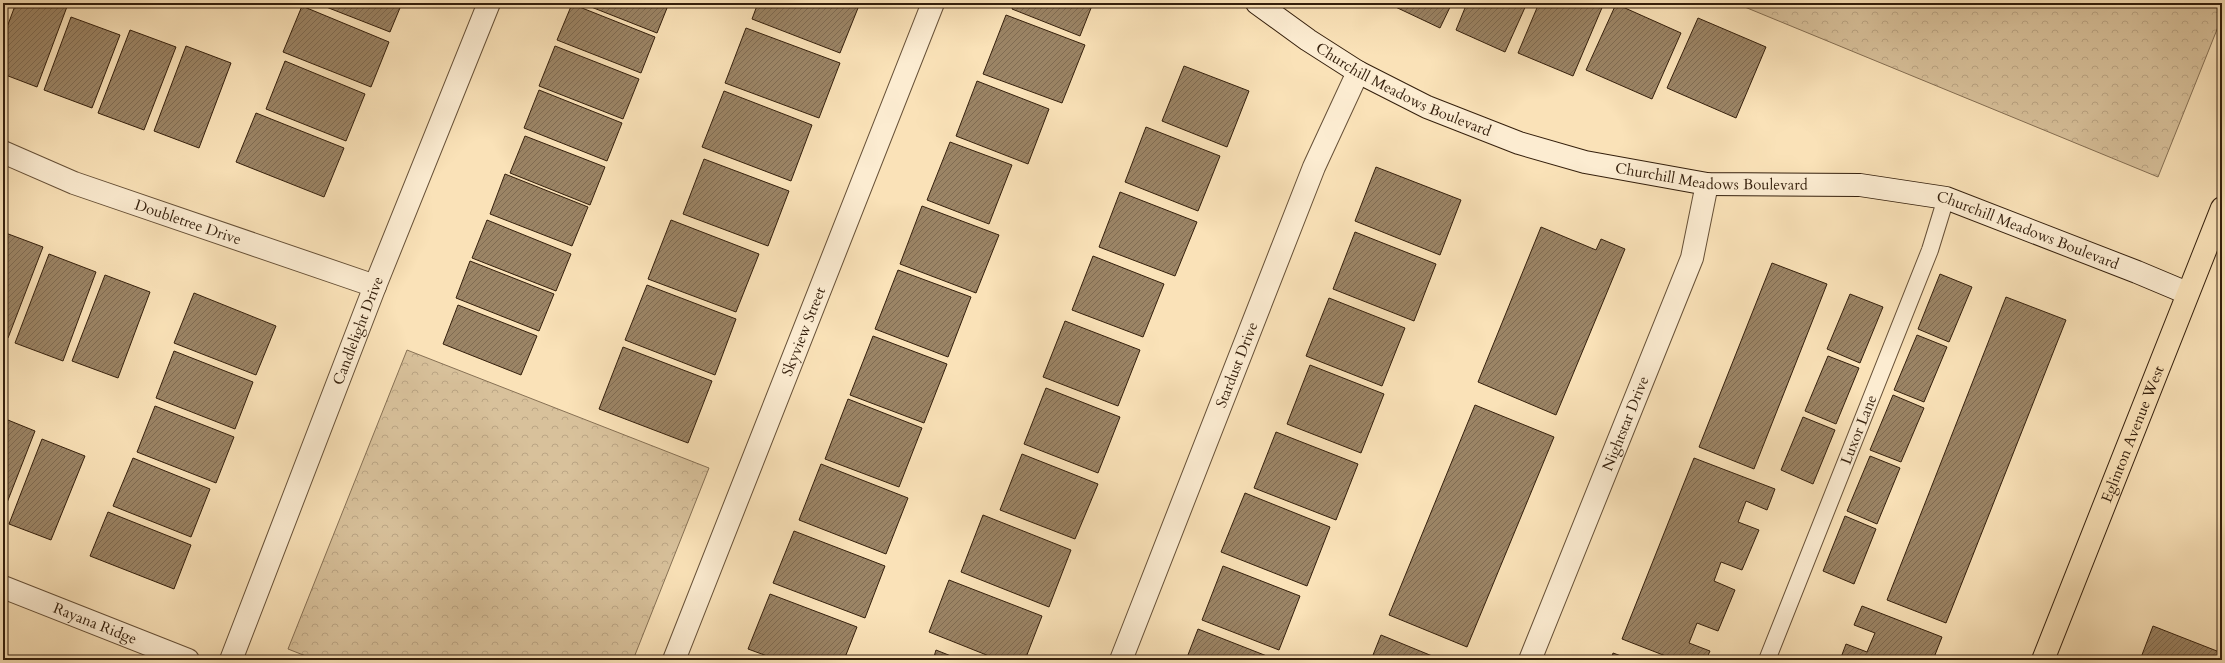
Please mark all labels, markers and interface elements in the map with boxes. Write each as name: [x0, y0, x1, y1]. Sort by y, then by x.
street label: Churchill Meadows Boulevard: [1312, 38, 1494, 141]
street label: Churchill Meadows Boulevard: [1614, 158, 1808, 195]
street label: Churchill Meadows Boulevard: [1936, 187, 2122, 274]
street label: Doubletree Drive: [132, 195, 244, 250]
street label: Candlelight Drive: [328, 273, 388, 388]
street label: Skyview Street: [777, 284, 830, 379]
street label: Stardust Drive: [1211, 319, 1262, 411]
street label: Eglinton Avenue West: [2096, 362, 2169, 505]
street label: Nightstar Drive: [1597, 373, 1653, 474]
street label: Luxor Lane: [1836, 392, 1882, 467]
street label: Rayana Ridge: [50, 598, 140, 649]

